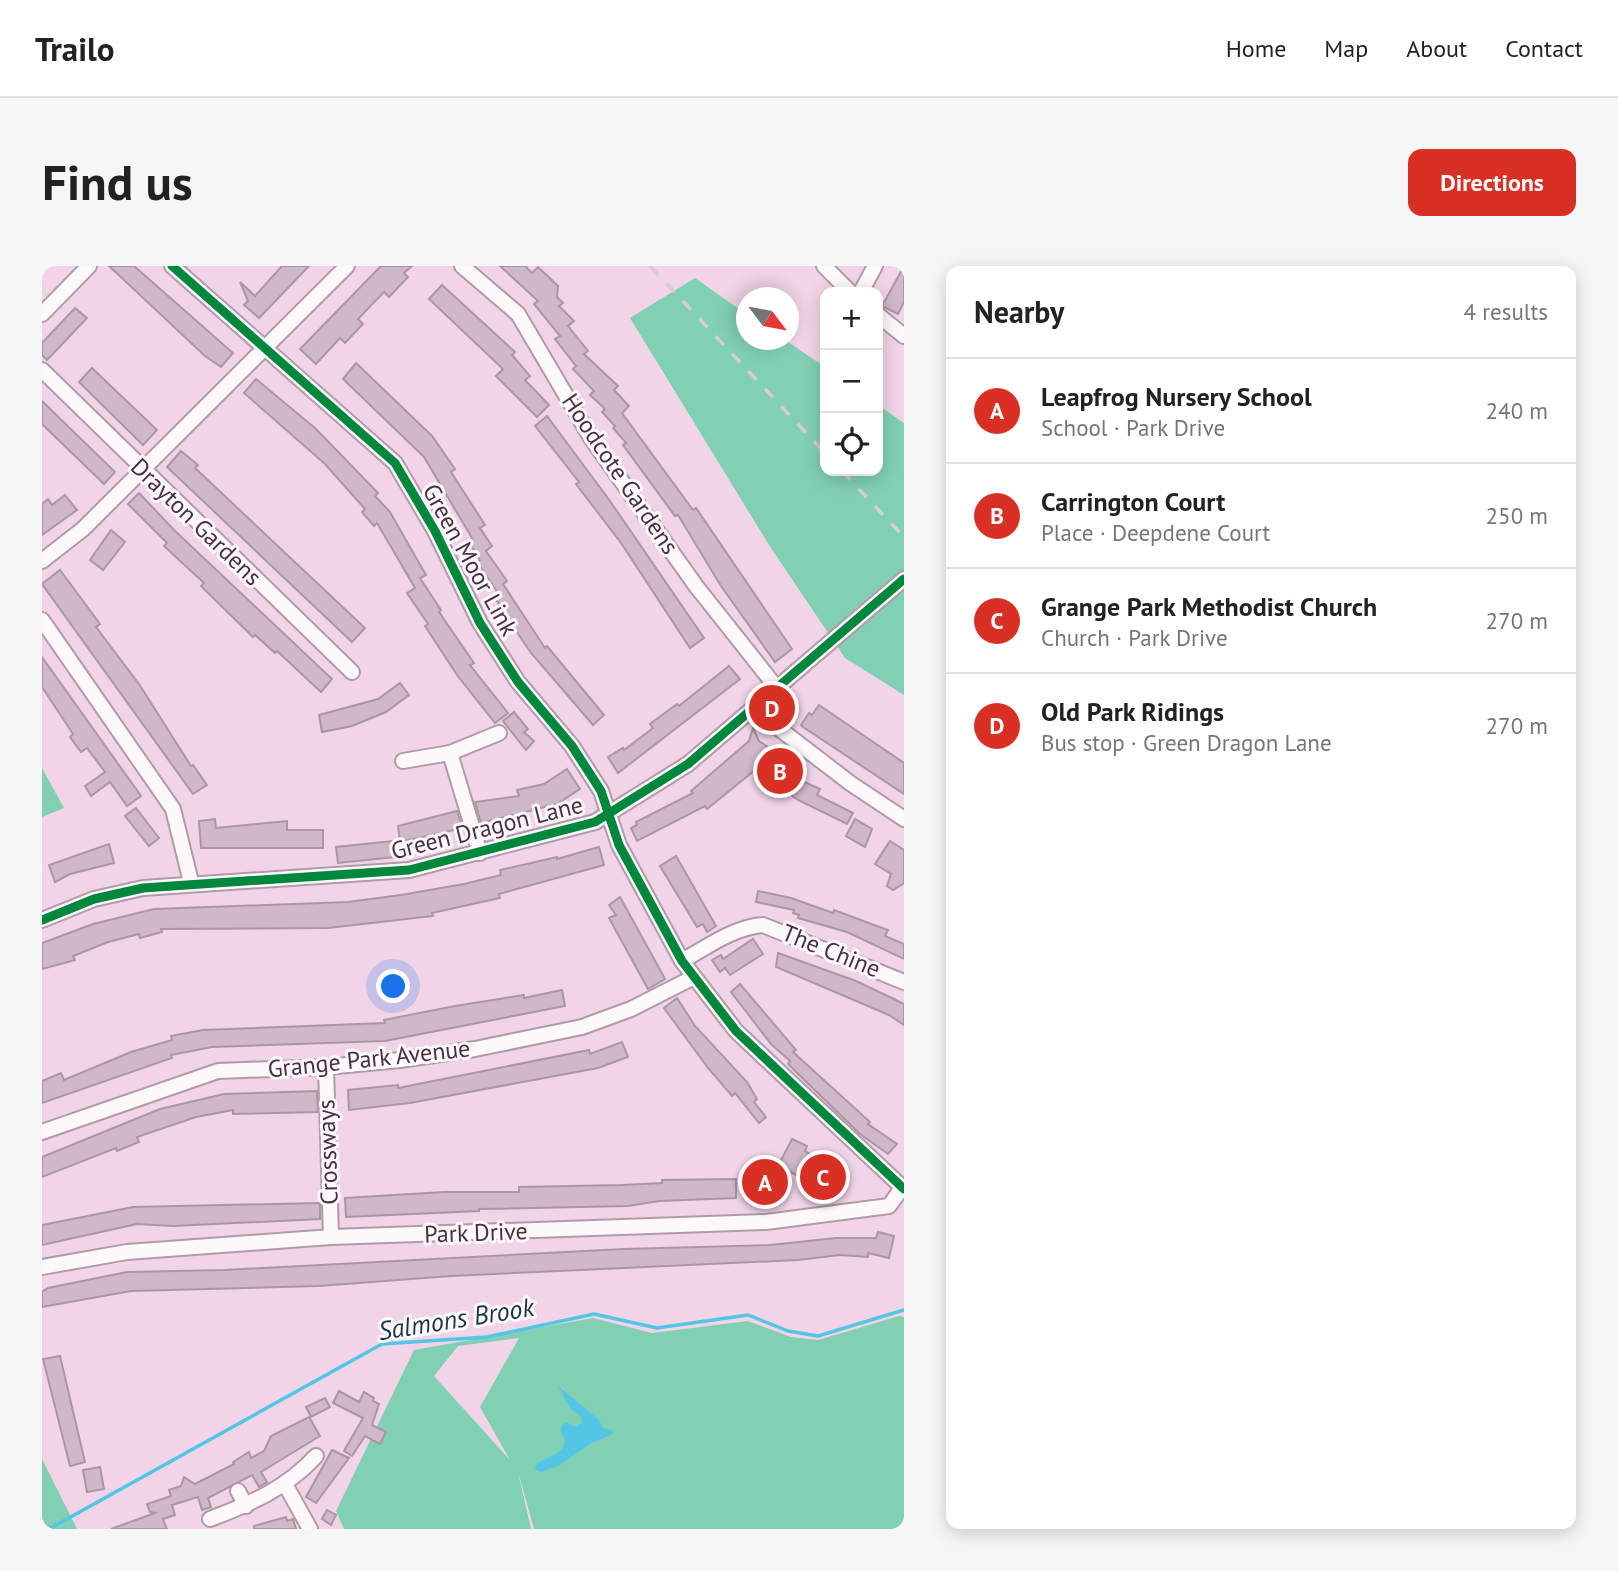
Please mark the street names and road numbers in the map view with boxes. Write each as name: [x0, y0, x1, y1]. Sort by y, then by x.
street label: Hoodcote Gardens: [555, 387, 686, 560]
street label: Drayton Gardens: [124, 451, 268, 592]
street label: Green Moor Link: [416, 478, 525, 642]
street label: Green Dragon Lane: [388, 789, 586, 866]
street label: The Chine: [777, 917, 885, 984]
street label: Grange Park Avenue: [266, 1032, 472, 1085]
street label: Crossways: [310, 1099, 345, 1205]
street label: Park Drive: [424, 1215, 528, 1250]

